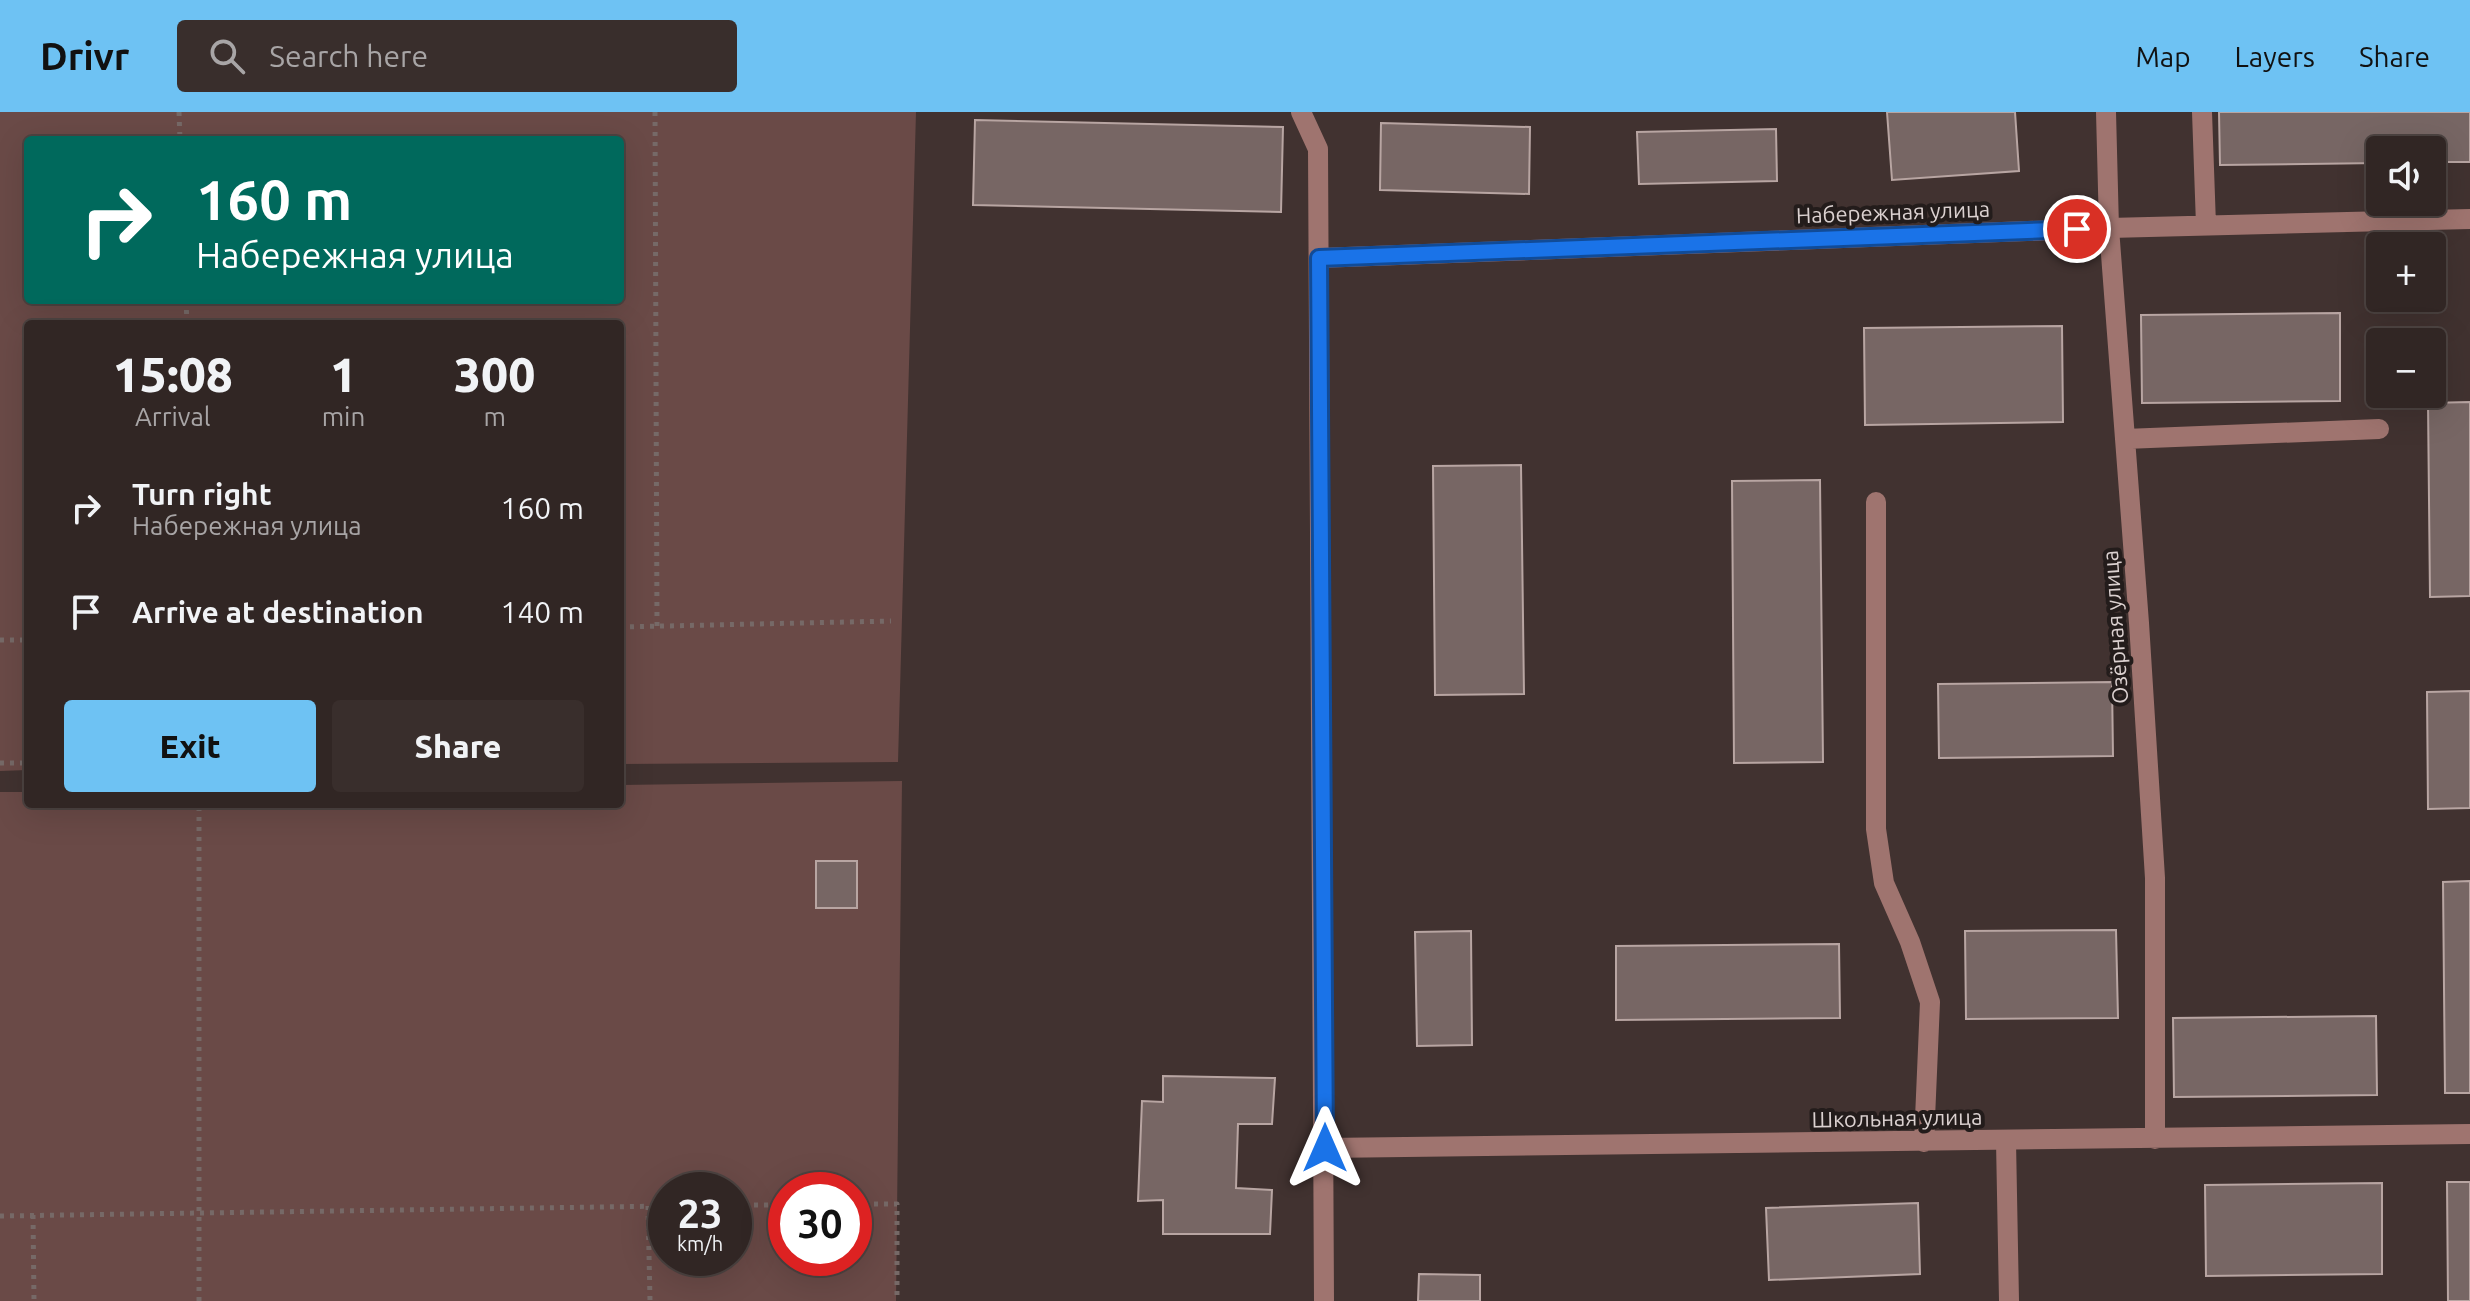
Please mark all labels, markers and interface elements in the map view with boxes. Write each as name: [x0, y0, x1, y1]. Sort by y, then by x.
search box: [177, 20, 737, 92]
icon: search: [205, 34, 249, 78]
text: Drivr: [40, 35, 129, 77]
text: Search here: [269, 39, 428, 73]
text: Map: [2135, 41, 2191, 72]
text: Layers: [2235, 41, 2315, 72]
text: Share: [2359, 41, 2430, 72]
map controls: [2366, 136, 2446, 408]
button: sound: [2366, 136, 2446, 216]
icon: right: [64, 168, 168, 272]
text: 160 m: [196, 168, 352, 231]
pin: [2043, 195, 2111, 263]
street label: Набережная улица: [1795, 196, 1990, 227]
icon: arrive: [2055, 207, 2099, 251]
button: +: [2366, 232, 2446, 312]
text: Набережная улица: [196, 234, 514, 275]
button: −: [2366, 328, 2446, 408]
text: 15:08: [113, 347, 233, 401]
text: 1: [330, 347, 357, 401]
text: 300: [454, 347, 535, 401]
text: Arrival: [135, 402, 211, 431]
text: min: [322, 402, 365, 431]
text: m: [483, 402, 506, 431]
text: Turn right: [132, 477, 272, 511]
icon: right: [64, 486, 108, 530]
text: 160 m: [500, 491, 584, 525]
text: Набережная улица: [132, 511, 362, 540]
street label: Озёрная улица: [2097, 549, 2132, 705]
icon: arrive: [64, 590, 108, 634]
text: Arrive at destination: [132, 595, 424, 629]
text: 140 m: [500, 595, 584, 629]
button: Exit: [64, 700, 316, 792]
button: Share: [332, 700, 584, 792]
street label: Школьная улица: [1811, 1104, 1983, 1131]
position arrow: [1283, 1106, 1367, 1190]
speed limit sign: 30: [768, 1172, 872, 1276]
text: 23: [677, 1191, 723, 1236]
text: km/h: [677, 1232, 723, 1255]

